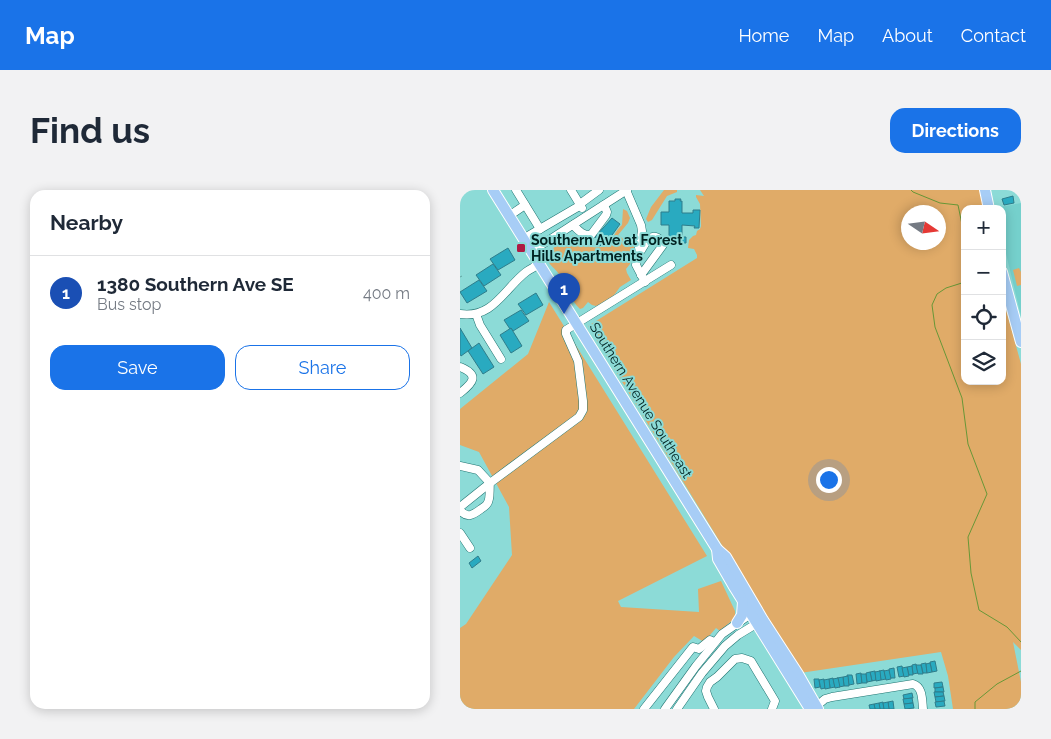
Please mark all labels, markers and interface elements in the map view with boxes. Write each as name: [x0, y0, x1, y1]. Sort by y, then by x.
text: Map: [25, 21, 75, 50]
text: Home: [738, 25, 789, 46]
text: Map: [817, 25, 854, 46]
text: About: [882, 25, 933, 46]
text: Contact: [961, 25, 1026, 46]
button: Directions: [890, 108, 1021, 153]
text: Find us: [30, 110, 150, 151]
north arrow: [901, 205, 946, 250]
map controls: [961, 205, 1006, 385]
button: +: [961, 205, 1006, 250]
text: Nearby: [50, 210, 123, 235]
place label: Southern Ave at Forest Hills Apartments: [531, 232, 683, 264]
marker: Southern Ave at Forest Hills Apartments: [515, 242, 527, 254]
button: −: [961, 250, 1006, 295]
text: 1380 Southern Ave SE: [97, 273, 294, 295]
pin: 1: [548, 273, 580, 314]
text: 1: [62, 284, 70, 303]
text: 400 m: [363, 284, 410, 303]
text: Bus stop: [97, 295, 161, 314]
button: locate: [961, 295, 1006, 340]
street label: Southern Avenue Southeast: [586, 319, 696, 481]
button: layers: [961, 340, 1006, 385]
button: Save: [50, 345, 225, 390]
button: Share: [235, 345, 410, 390]
your location: [816, 467, 842, 493]

